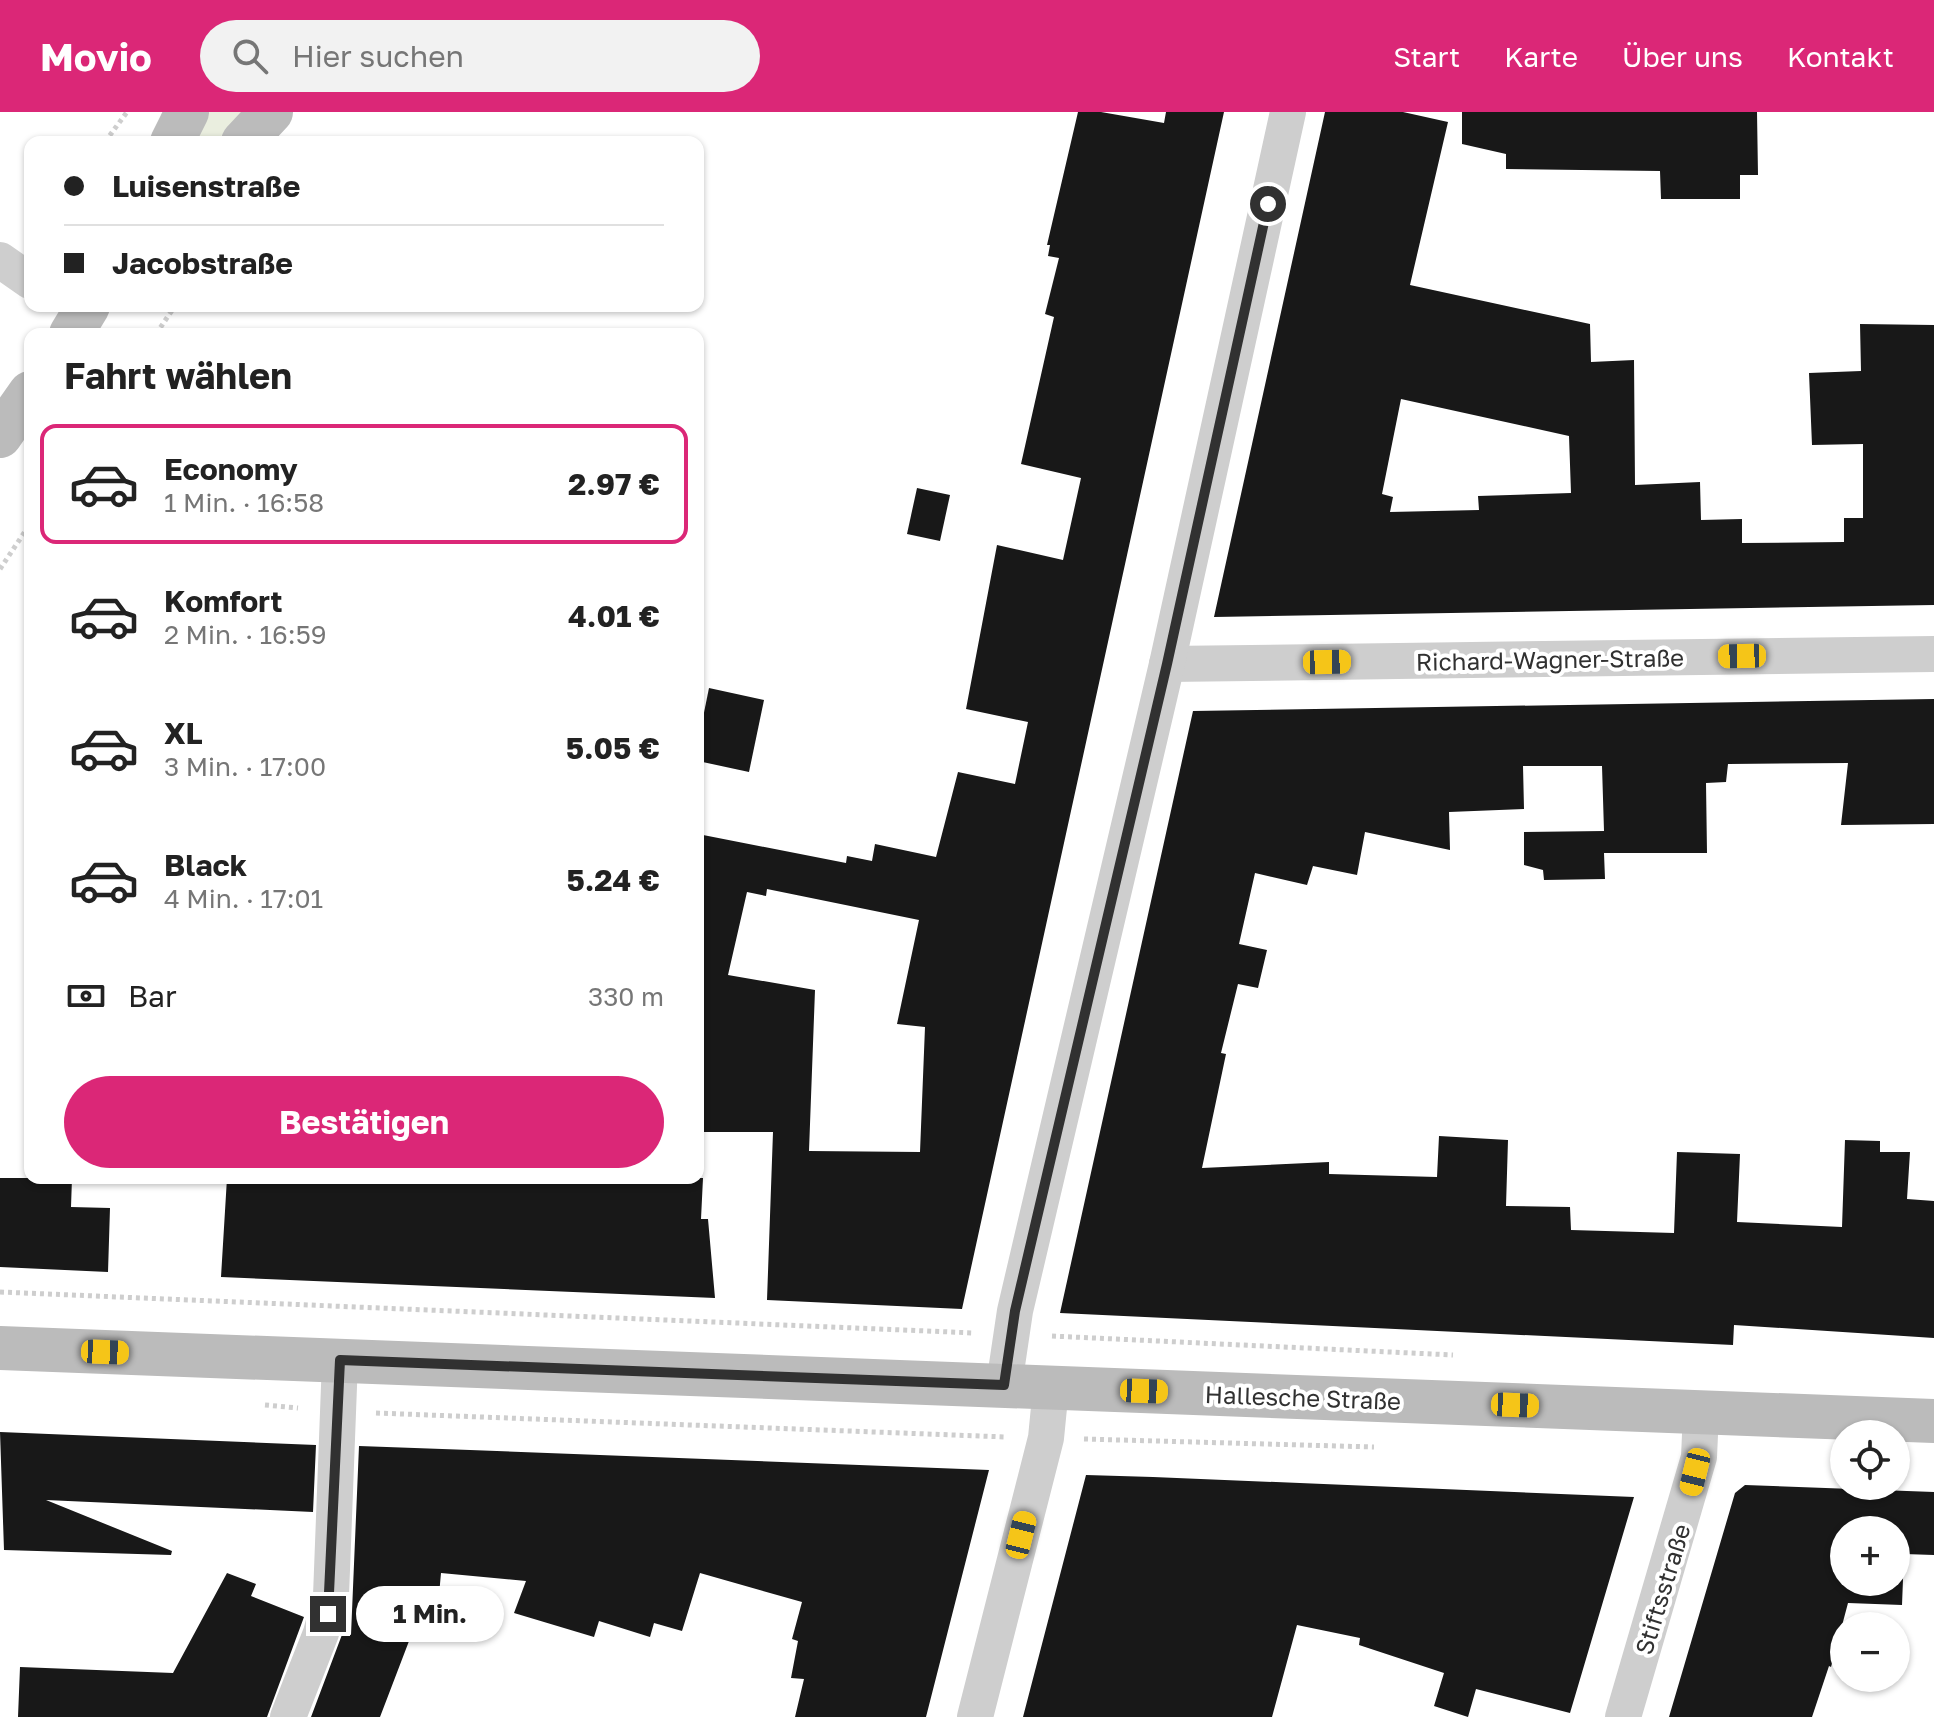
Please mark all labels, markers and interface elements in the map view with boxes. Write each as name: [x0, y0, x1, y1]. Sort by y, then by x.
search box: [200, 20, 760, 92]
text: Movio: [40, 34, 152, 79]
icon: search: [228, 34, 272, 78]
text: Hier suchen: [292, 38, 464, 74]
text: Start: [1393, 40, 1460, 73]
text: Karte: [1504, 40, 1578, 73]
text: Über uns: [1622, 40, 1743, 73]
text: Kontakt: [1787, 40, 1894, 73]
text: Luisenstraße: [112, 168, 300, 204]
route start: [1250, 186, 1286, 222]
text: Jacobstraße: [112, 245, 293, 281]
text: Fahrt wählen: [64, 354, 292, 397]
icon: car: [68, 448, 140, 520]
text: Economy: [164, 451, 298, 487]
text: 2.97 €: [568, 466, 660, 502]
text: 1 Min. · 16:58: [164, 487, 324, 518]
icon: car: [68, 580, 140, 652]
text: Komfort: [164, 583, 283, 619]
text: 4.01 €: [568, 598, 660, 634]
text: 2 Min. · 16:59: [164, 619, 326, 650]
street label: Richard-Wagner-Straße: [1416, 642, 1684, 676]
car: [1718, 644, 1766, 668]
car: [1303, 650, 1351, 674]
icon: car: [68, 712, 140, 784]
text: XL: [164, 715, 203, 751]
text: 5.05 €: [566, 730, 660, 766]
text: 3 Min. · 17:00: [164, 751, 326, 782]
icon: car: [68, 844, 140, 916]
text: Black: [164, 847, 247, 883]
text: 5.24 €: [566, 862, 660, 898]
text: 4 Min. · 17:01: [164, 883, 323, 914]
icon: cash: [64, 974, 108, 1018]
text: Bar: [128, 978, 177, 1014]
text: 330 m: [588, 981, 664, 1012]
button: Bestätigen: [64, 1076, 664, 1168]
car: [81, 1339, 129, 1365]
car: [1120, 1378, 1168, 1404]
street label: Hallesche Straße: [1204, 1379, 1402, 1415]
car: [1491, 1392, 1539, 1418]
map controls: [1830, 1420, 1910, 1692]
button: locate: [1830, 1420, 1910, 1500]
car: [1678, 1446, 1712, 1498]
car: [1004, 1509, 1038, 1561]
button: +: [1830, 1516, 1910, 1596]
street label: Stiftsstraße: [1628, 1520, 1696, 1658]
callout: 1 Min.: [356, 1586, 504, 1642]
route end: [310, 1596, 346, 1632]
text: 1 Min.: [393, 1598, 467, 1629]
button: −: [1830, 1612, 1910, 1692]

